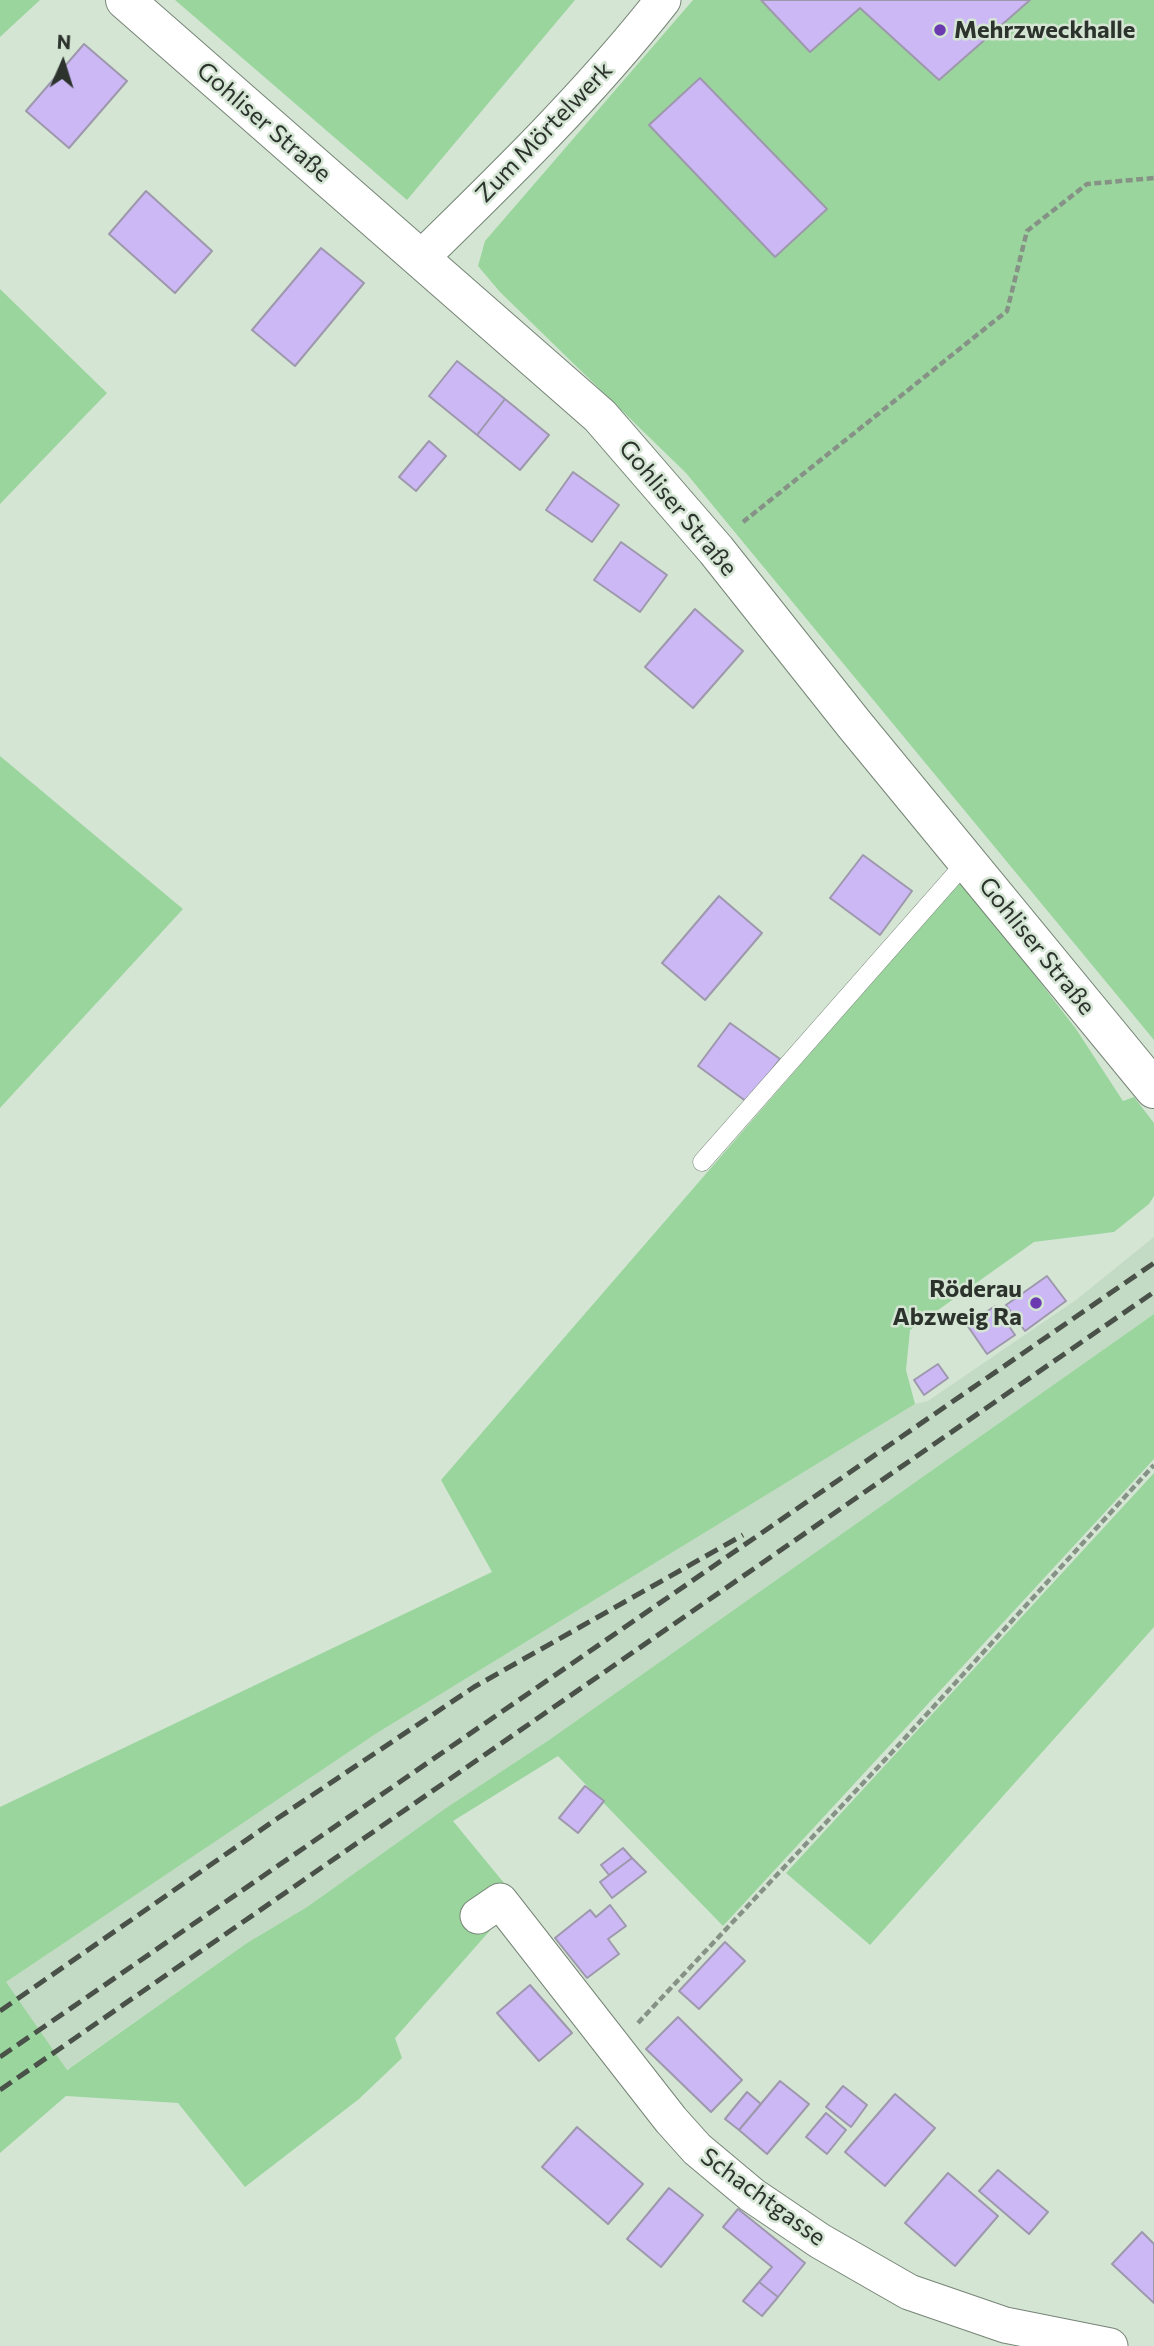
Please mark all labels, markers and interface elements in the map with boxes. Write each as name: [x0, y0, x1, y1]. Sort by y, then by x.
place label: Mehrzweckhalle: [954, 16, 1135, 44]
marker: Mehrzweckhalle: [932, 22, 948, 38]
north arrow: [28, 28, 98, 98]
text: N: [56, 30, 72, 53]
street label: Gohliser Straße: [191, 56, 337, 188]
street label: Zum Mörtelwerk: [470, 56, 618, 208]
street label: Gohliser Straße: [613, 434, 743, 582]
street label: Gohliser Straße: [973, 871, 1101, 1021]
place label: Röderau Abzweig Ra: [893, 1275, 1022, 1331]
marker: Röderau Abzweig Ra: [1028, 1295, 1044, 1311]
street label: Schachtgasse: [695, 2142, 831, 2252]

